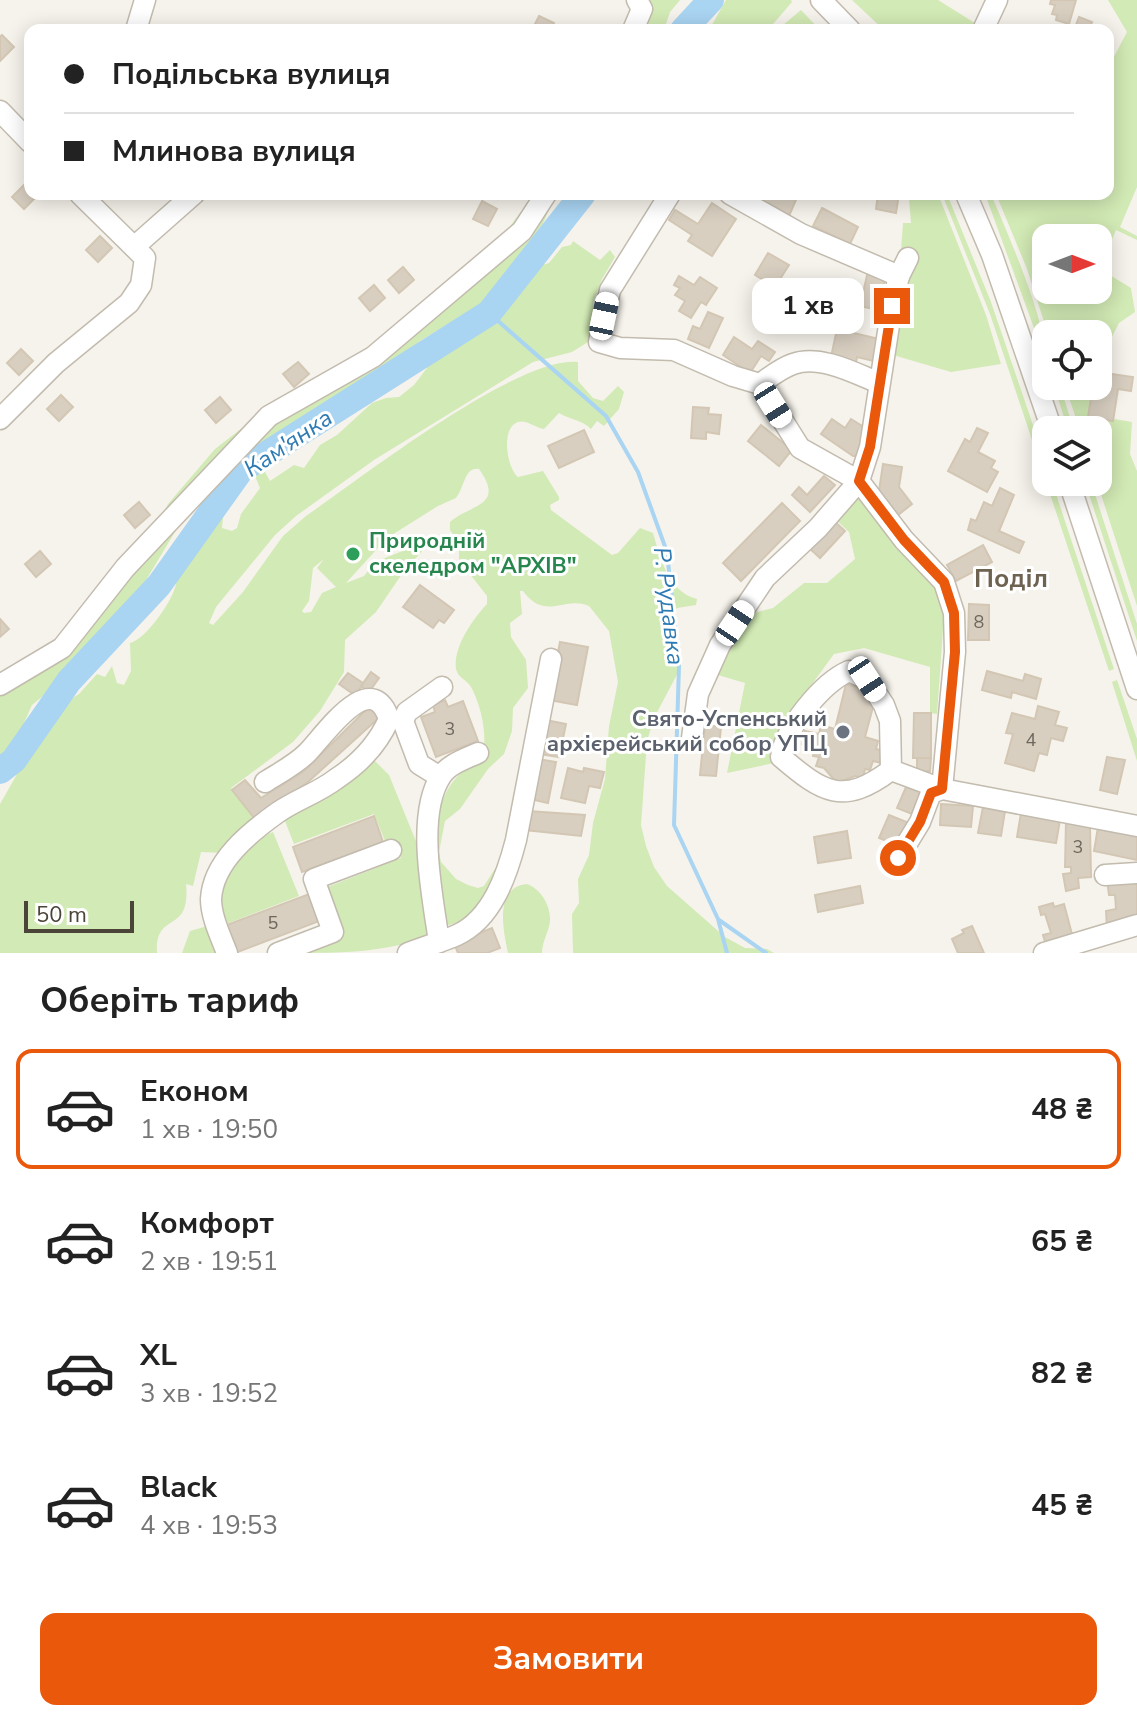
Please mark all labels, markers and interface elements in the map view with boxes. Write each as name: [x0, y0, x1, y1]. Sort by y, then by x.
text: Подільська вулиця: [112, 54, 391, 95]
text: Млинова вулиця: [112, 131, 356, 172]
north arrow: [1032, 224, 1112, 304]
map controls: [1032, 224, 1112, 496]
callout: 1 хв: [752, 278, 864, 334]
text: 1 хв: [782, 288, 834, 323]
route end: [874, 288, 910, 324]
car: [587, 290, 621, 342]
button: locate: [1032, 320, 1112, 400]
car: [750, 378, 796, 432]
water label: Кам'янка: [237, 402, 339, 484]
button: layers: [1032, 416, 1112, 496]
place label: Природній скеледром "АРХІВ": [369, 526, 577, 581]
marker: Природній скеледром "АРХІВ": [344, 545, 362, 563]
water label: Р. Рудавка: [646, 545, 692, 667]
district label: Поділ: [974, 561, 1048, 596]
car: [712, 596, 758, 650]
house number: 8: [974, 610, 984, 634]
car: [844, 652, 890, 706]
place label: Свято-Успенський архієрейський собор УПЦ: [547, 704, 827, 759]
house number: 3: [445, 717, 455, 741]
marker: Свято-Успенський архієрейський собор УПЦ: [834, 723, 852, 741]
house number: 4: [1026, 728, 1037, 752]
house number: 3: [1073, 835, 1083, 859]
route start: [880, 840, 916, 876]
scale bar: [24, 897, 134, 933]
text: 50 m: [36, 900, 87, 930]
house number: 5: [268, 911, 278, 935]
text: Оберіть тариф: [40, 976, 299, 1025]
text: Економ: [140, 1071, 249, 1112]
icon: car: [44, 1073, 116, 1145]
text: 48 ₴: [1031, 1089, 1093, 1130]
text: 1 хв · 19:50: [140, 1112, 278, 1147]
text: Комфорт: [140, 1203, 274, 1244]
icon: car: [44, 1205, 116, 1277]
text: 65 ₴: [1031, 1221, 1093, 1262]
text: 2 хв · 19:51: [140, 1244, 278, 1279]
text: XL: [140, 1335, 177, 1376]
icon: car: [44, 1337, 116, 1409]
text: 82 ₴: [1031, 1353, 1093, 1394]
text: 3 хв · 19:52: [140, 1376, 278, 1411]
text: Black: [140, 1467, 217, 1508]
icon: car: [44, 1469, 116, 1541]
text: 45 ₴: [1031, 1485, 1093, 1526]
text: 4 хв · 19:53: [140, 1508, 278, 1543]
button: Замовити: [40, 1613, 1097, 1705]

